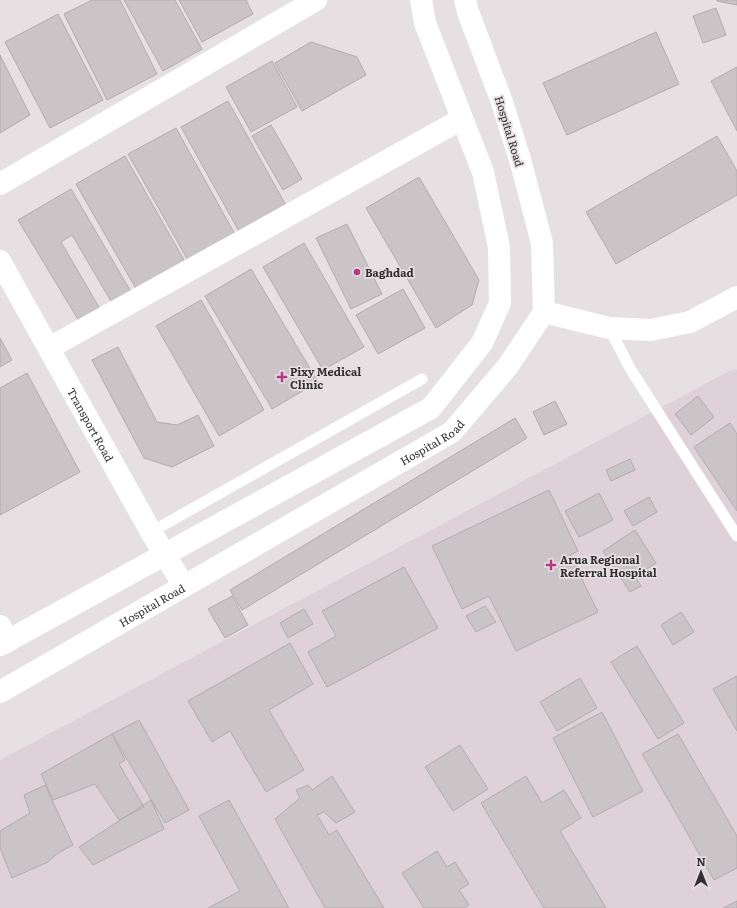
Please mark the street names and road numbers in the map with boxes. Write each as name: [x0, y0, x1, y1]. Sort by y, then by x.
street label: Hospital Road: [492, 94, 528, 169]
street label: Transport Road: [64, 384, 118, 465]
street label: Hospital Road: [397, 416, 468, 468]
street label: Hospital Road: [116, 579, 188, 630]

